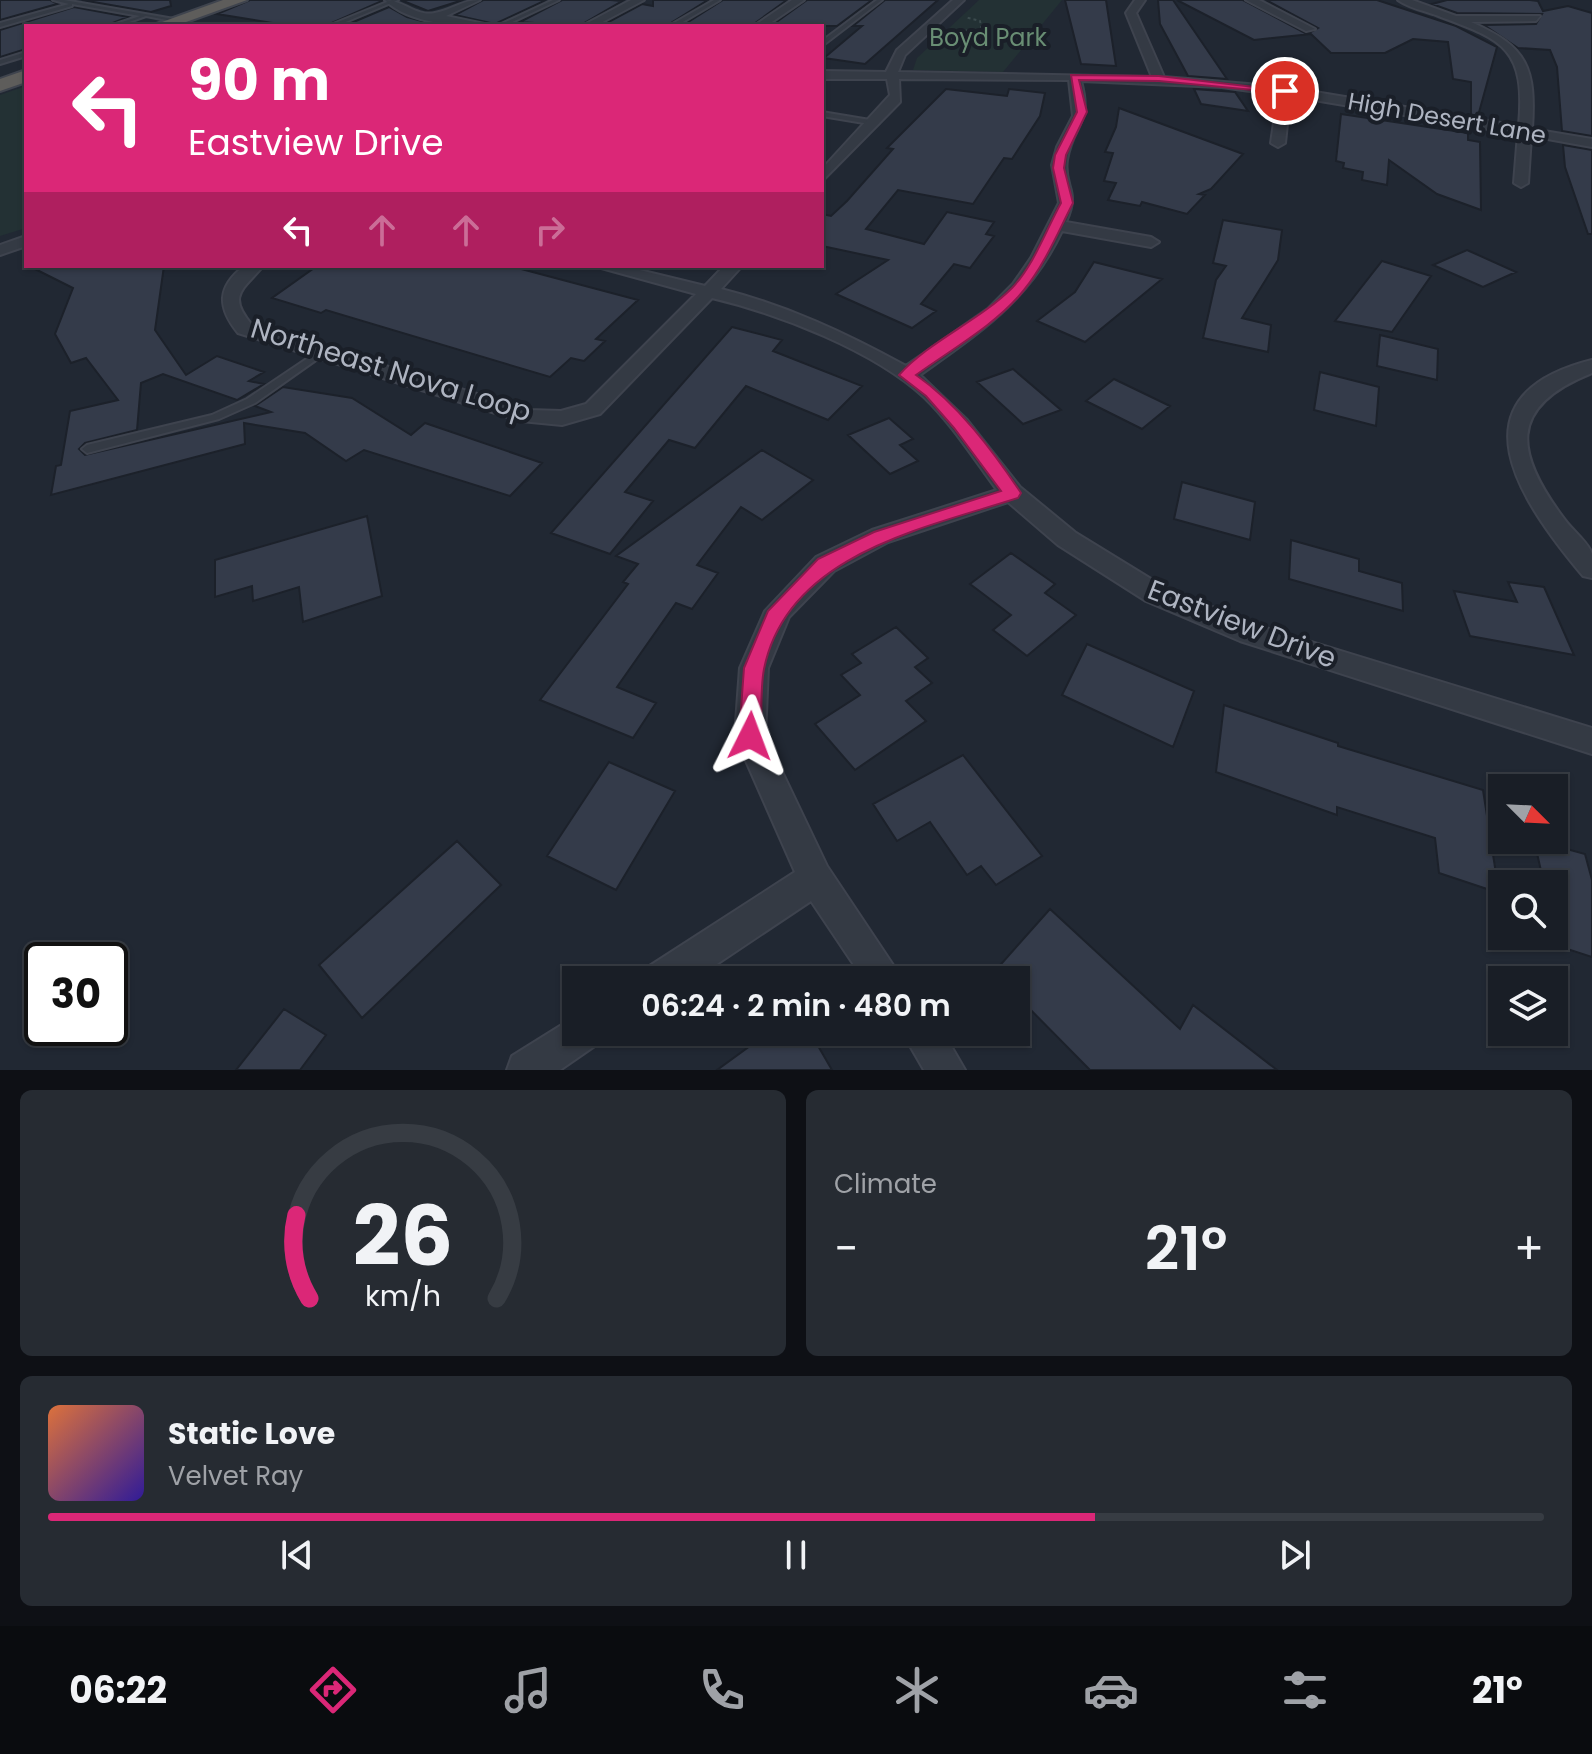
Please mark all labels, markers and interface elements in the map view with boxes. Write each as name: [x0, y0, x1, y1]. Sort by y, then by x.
park label: Boyd Park: [929, 21, 1047, 54]
text: 90 m: [188, 41, 330, 120]
icon: left: [56, 56, 160, 160]
pin: [1251, 57, 1319, 125]
icon: arrive: [1263, 69, 1307, 113]
street label: High Desert Lane: [1345, 84, 1549, 152]
text: Eastview Drive: [188, 117, 443, 168]
icon: left: [276, 208, 320, 252]
icon: ahead: [360, 208, 404, 252]
icon: ahead: [444, 208, 488, 252]
icon: right: [528, 208, 572, 252]
street label: Northeast Nova Loop: [246, 309, 536, 431]
street label: Eastview Drive: [1142, 570, 1342, 678]
position arrow: [708, 694, 792, 778]
north arrow: [1488, 774, 1568, 854]
map controls: [1488, 774, 1568, 1046]
button: search: [1488, 870, 1568, 950]
speed limit sign: 30: [24, 942, 128, 1046]
button: layers: [1488, 966, 1568, 1046]
text: 06:24 · 2 min · 480 m: [641, 984, 951, 1027]
text: Climate: [834, 1166, 937, 1202]
text: 26: [353, 1178, 453, 1294]
text: 21°: [1145, 1207, 1228, 1291]
text: −: [834, 1218, 858, 1279]
text: +: [1514, 1218, 1544, 1279]
text: km/h: [365, 1276, 441, 1316]
text: Static Love: [168, 1412, 335, 1455]
text: Velvet Ray: [168, 1458, 303, 1494]
icon: previous: [275, 1533, 319, 1577]
icon: pause: [774, 1533, 818, 1577]
icon: next: [1273, 1533, 1317, 1577]
icon: directions: [305, 1662, 361, 1718]
icon: music: [500, 1662, 556, 1718]
icon: phone: [694, 1662, 750, 1718]
icon: climate: [889, 1662, 945, 1718]
icon: car: [1083, 1662, 1139, 1718]
icon: filters: [1277, 1662, 1333, 1718]
text: 06:22: [69, 1665, 167, 1716]
text: 21°: [1472, 1665, 1523, 1716]

